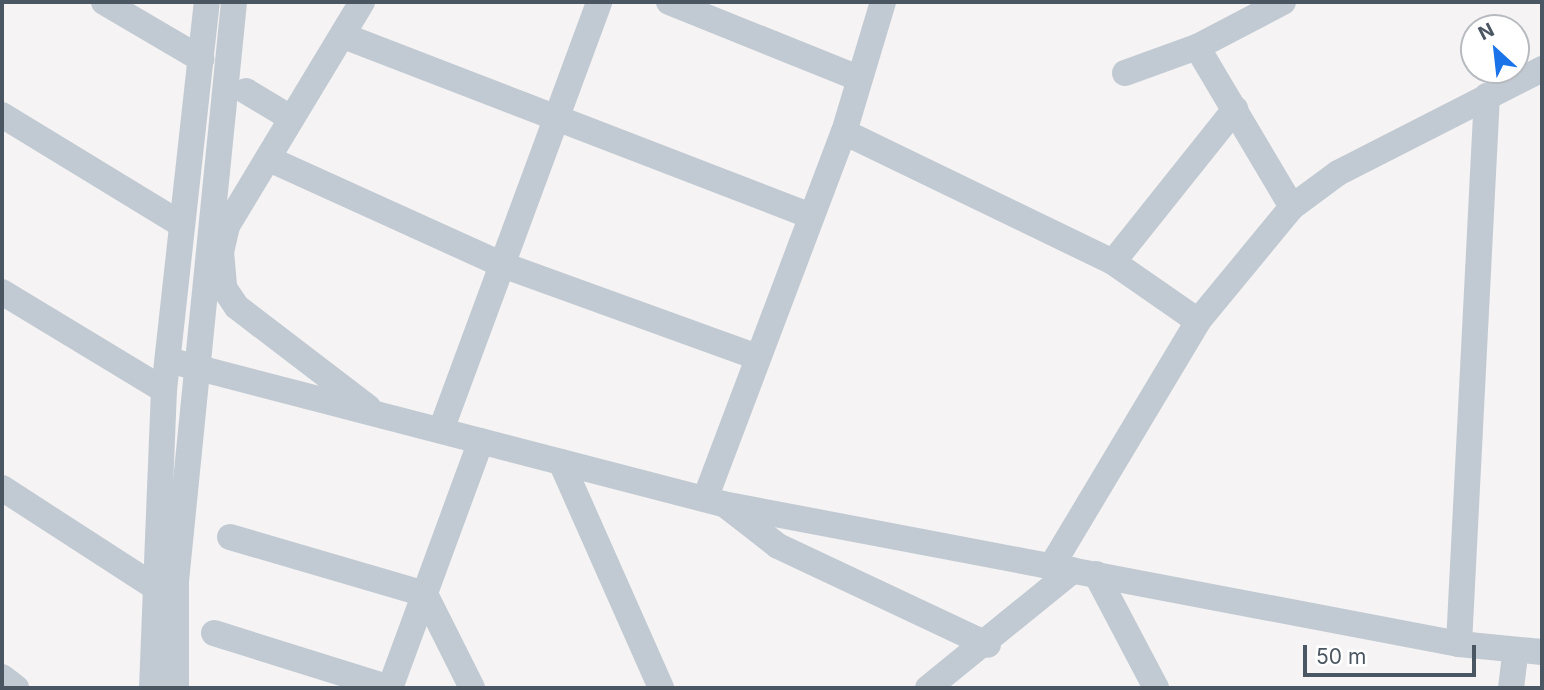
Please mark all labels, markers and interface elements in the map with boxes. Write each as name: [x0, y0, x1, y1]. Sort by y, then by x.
north arrow: [1460, 14, 1530, 84]
text: N: [1474, 18, 1498, 45]
scale bar: [1306, 630, 1479, 674]
text: 50 m: [1316, 644, 1366, 669]

